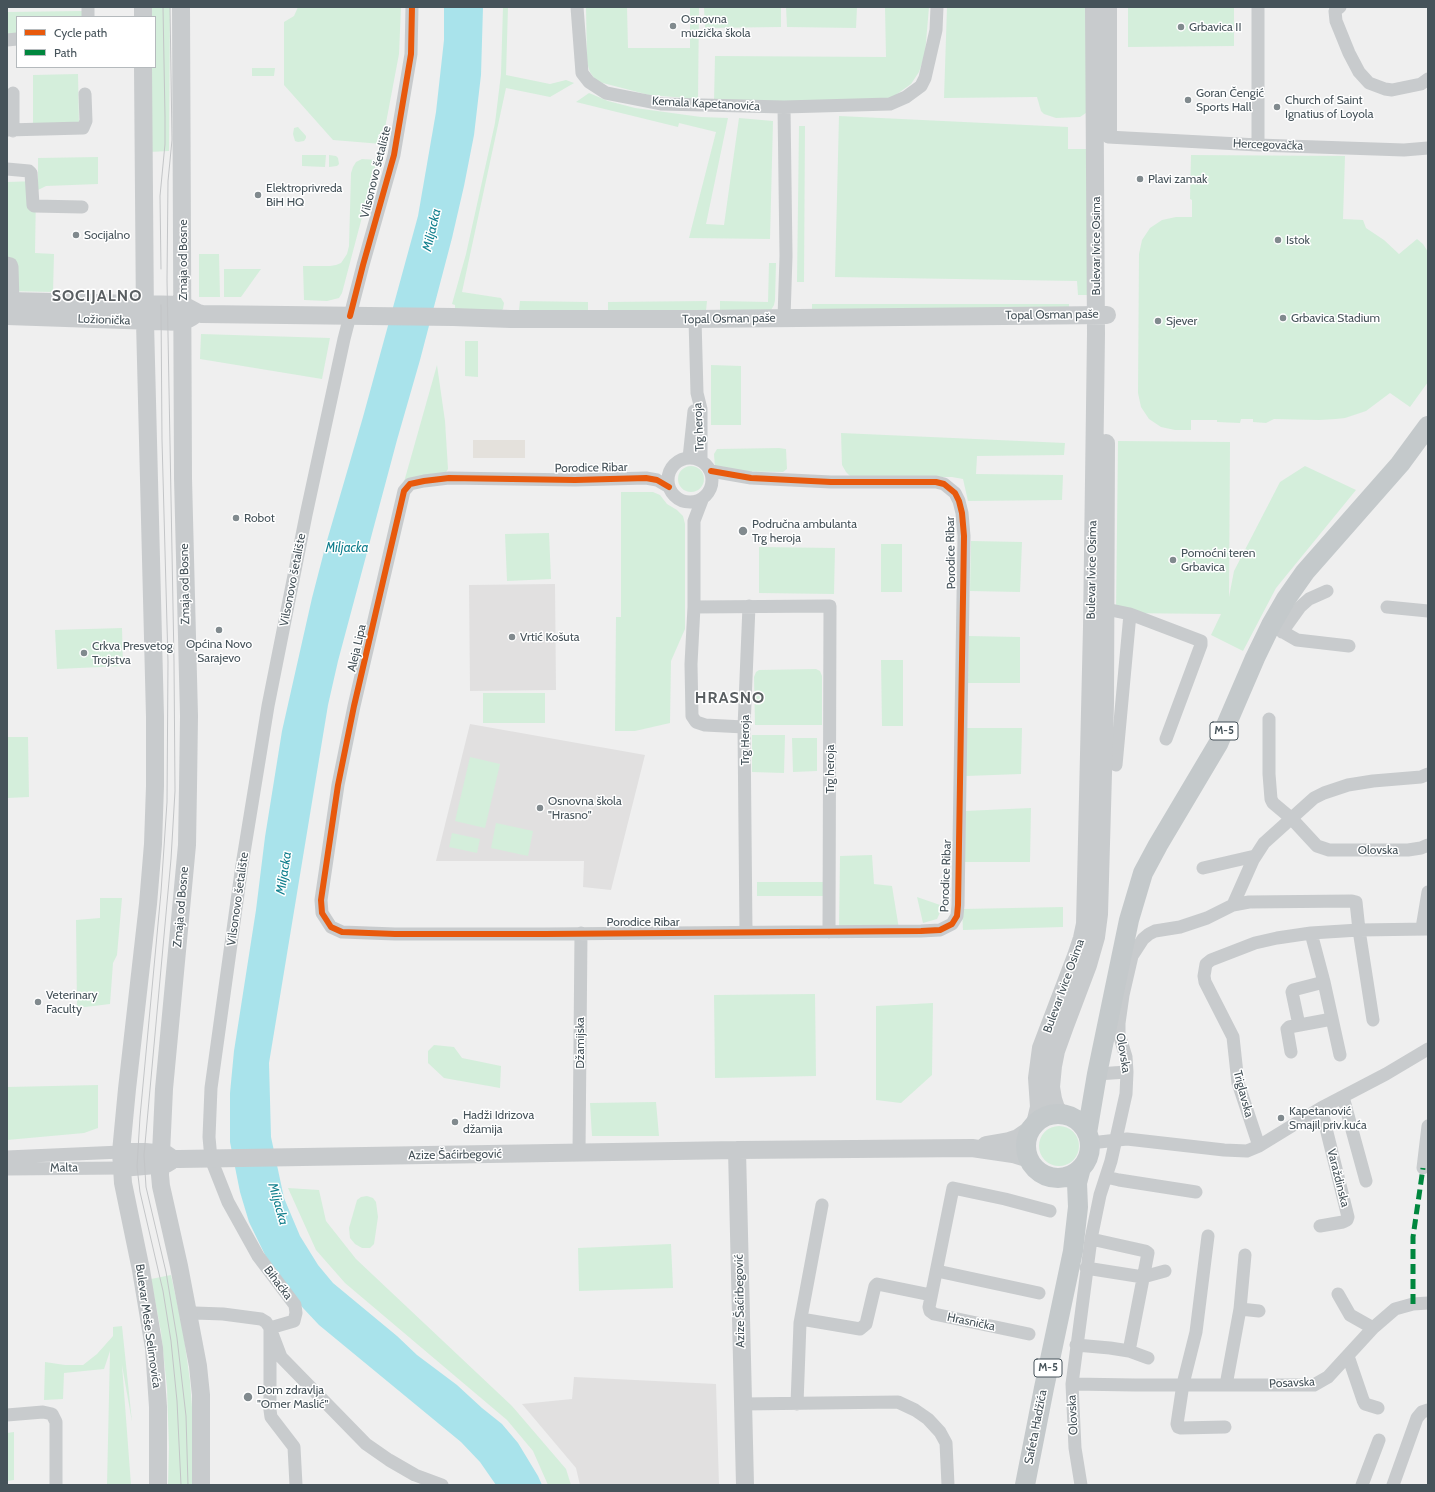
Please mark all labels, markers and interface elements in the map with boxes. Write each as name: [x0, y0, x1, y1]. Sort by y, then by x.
place label: Osnovna muzička škola: [681, 12, 751, 40]
legend: [16, 16, 156, 68]
place label: Grbavica II: [1189, 20, 1241, 34]
marker: Osnovna muzička škola: [668, 21, 678, 31]
marker: Grbavica II: [1176, 22, 1186, 32]
text: Cycle path: [54, 25, 107, 40]
text: Path: [54, 45, 77, 60]
place label: Goran Čengić Sports Hall: [1196, 86, 1264, 114]
place label: Church of Saint Ignatius of Loyola: [1285, 93, 1373, 121]
street label: Kemala Kapetanovića: [652, 94, 760, 114]
marker: Goran Čengić Sports Hall: [1183, 95, 1193, 105]
marker: Church of Saint Ignatius of Loyola: [1272, 102, 1282, 112]
street label: Vilsonovo šetalište: [358, 124, 394, 220]
street label: Hercegovačka: [1233, 137, 1303, 153]
place label: Plavi zamak: [1148, 172, 1207, 186]
marker: Plavi zamak: [1135, 174, 1145, 184]
place label: Elektroprivreda BiH HQ: [266, 181, 342, 209]
marker: Elektroprivreda BiH HQ: [253, 190, 263, 200]
street label: Bulevar Ivice Osima: [1089, 197, 1103, 295]
water label: Miljacka: [420, 207, 444, 253]
street label: Zmaja od Bosne: [176, 219, 190, 301]
place label: Socijalno: [84, 228, 130, 242]
marker: Socijalno: [71, 230, 81, 240]
place label: Istok: [1286, 233, 1310, 247]
marker: Istok: [1273, 235, 1283, 245]
district label: SOCIJALNO: [52, 286, 142, 306]
street label: Topal Osman paše: [1005, 307, 1099, 323]
street label: Topal Osman paše: [682, 311, 776, 327]
place label: Grbavica Stadium: [1291, 311, 1380, 325]
street label: Ložionička: [77, 312, 131, 328]
marker: Grbavica Stadium: [1278, 313, 1288, 323]
place label: Sjever: [1166, 314, 1197, 328]
marker: Sjever: [1153, 316, 1163, 326]
street label: Trg heroja: [691, 402, 707, 452]
street label: Porodice Ribar: [554, 460, 628, 476]
place label: Robot: [244, 511, 275, 525]
marker: Robot: [231, 513, 241, 523]
street label: Porodice Ribar: [943, 516, 959, 590]
place label: Područna ambulanta Trg heroja: [752, 517, 857, 545]
street label: Bulevar Ivice Osima: [1084, 520, 1100, 620]
marker: Područna ambulanta Trg heroja: [737, 525, 749, 537]
street label: Vilsonovo šetalište: [277, 532, 309, 628]
water label: Miljacka: [325, 540, 369, 556]
street label: Zmaja od Bosne: [177, 543, 193, 625]
place label: Pomoćni teren Grbavica: [1181, 546, 1255, 574]
marker: Pomoćni teren Grbavica: [1168, 555, 1178, 565]
street label: Aleja Lipa: [345, 623, 369, 673]
marker: Općina Novo Sarajevo: [214, 625, 224, 635]
place label: Vrtić Košuta: [520, 630, 579, 644]
marker: Vrtić Košuta: [507, 632, 517, 642]
place label: Općina Novo Sarajevo: [186, 637, 252, 665]
place label: Crkva Presvetog Trojstva: [92, 639, 173, 667]
marker: Crkva Presvetog Trojstva: [79, 648, 89, 658]
district label: HRASNO: [695, 688, 765, 708]
street label: Trg Heroja: [738, 715, 752, 765]
road number: M-5: [1210, 722, 1238, 740]
street label: Trg heroja: [823, 745, 837, 793]
place label: Osnovna škola "Hrasno": [548, 794, 622, 822]
marker: Osnovna škola "Hrasno": [535, 803, 545, 813]
street label: Porodice Ribar: [938, 839, 954, 913]
street label: Olovska: [1358, 843, 1398, 857]
water label: Miljacka: [273, 850, 295, 896]
street label: Vilsonovo šetalište: [224, 851, 252, 947]
street label: Zmaja od Bosne: [170, 866, 192, 948]
street label: Porodice Ribar: [607, 915, 679, 929]
street label: Bulevar Ivice Osima: [1040, 937, 1088, 1035]
place label: Veterinary Faculty: [46, 988, 98, 1016]
marker: Veterinary Faculty: [33, 997, 43, 1007]
street label: Džamijska: [573, 1017, 587, 1069]
street label: Olovska: [1113, 1032, 1133, 1074]
street label: Triglavska: [1230, 1069, 1256, 1119]
place label: Kapetanović Smajil priv.kuća: [1289, 1104, 1367, 1132]
place label: Hadži Idrizova džamija: [463, 1108, 534, 1136]
marker: Kapetanović Smajil priv.kuća: [1276, 1113, 1286, 1123]
marker: Hadži Idrizova džamija: [450, 1117, 460, 1127]
street label: Azize Šaćirbegović: [408, 1147, 502, 1163]
street label: Varaždinska: [1324, 1147, 1352, 1209]
street label: Malta: [50, 1161, 78, 1175]
water label: Miljacka: [265, 1181, 291, 1227]
street label: Azize Šaćirbegović: [732, 1254, 748, 1348]
street label: Bulevar Meše Selimovića: [132, 1263, 164, 1389]
street label: Bihaćka: [261, 1263, 295, 1303]
street label: Hrasnička: [946, 1310, 996, 1334]
road number: M-5: [1034, 1359, 1062, 1377]
street label: Posavska: [1269, 1375, 1315, 1391]
place label: Dom zdravlja "Omer Maslić": [257, 1383, 328, 1411]
street label: Safeta Hadžića: [1022, 1389, 1050, 1465]
marker: Dom zdravlja "Omer Maslić": [242, 1391, 254, 1403]
street label: Olovska: [1065, 1394, 1081, 1436]

